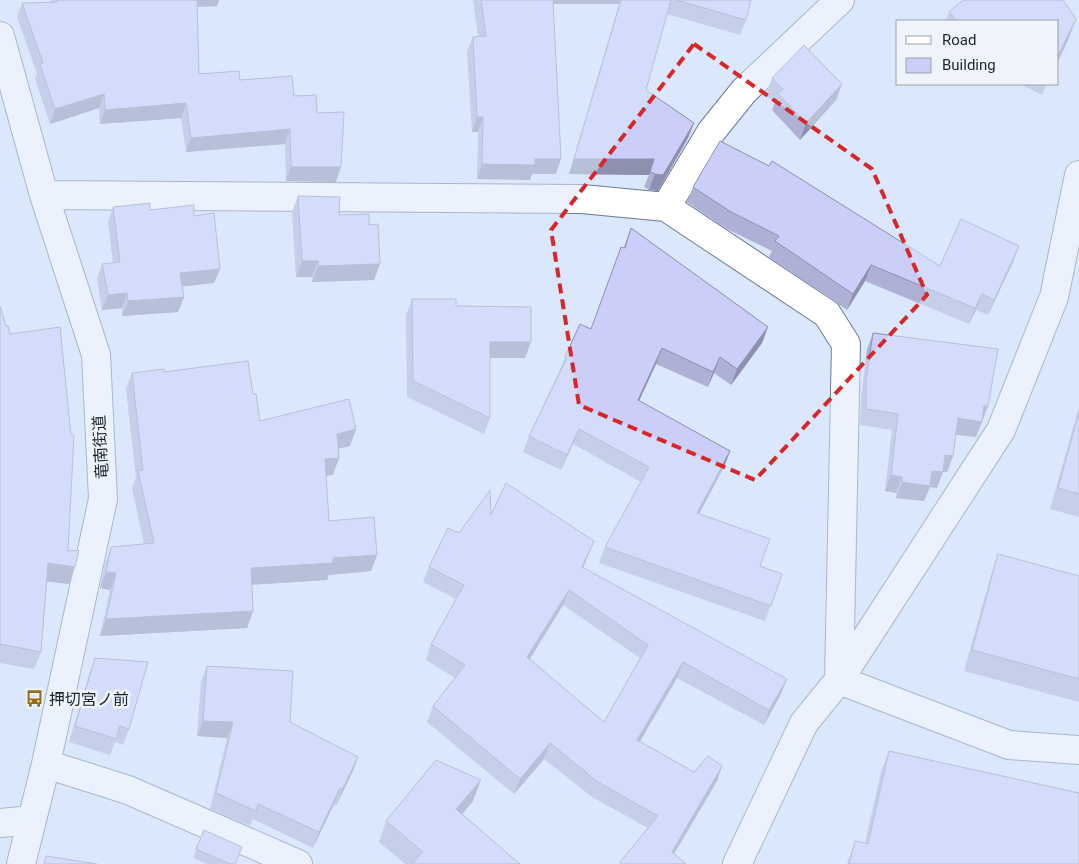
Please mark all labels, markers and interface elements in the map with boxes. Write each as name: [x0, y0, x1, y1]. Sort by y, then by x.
legend: [896, 20, 1059, 85]
text: Road: [942, 31, 976, 49]
text: Building: [942, 56, 996, 74]
street label: 竜南街道: [89, 415, 112, 479]
bus stop icon: 押切宮ノ前: [25, 689, 45, 709]
place label: 押切宮ノ前: [49, 690, 129, 709]

